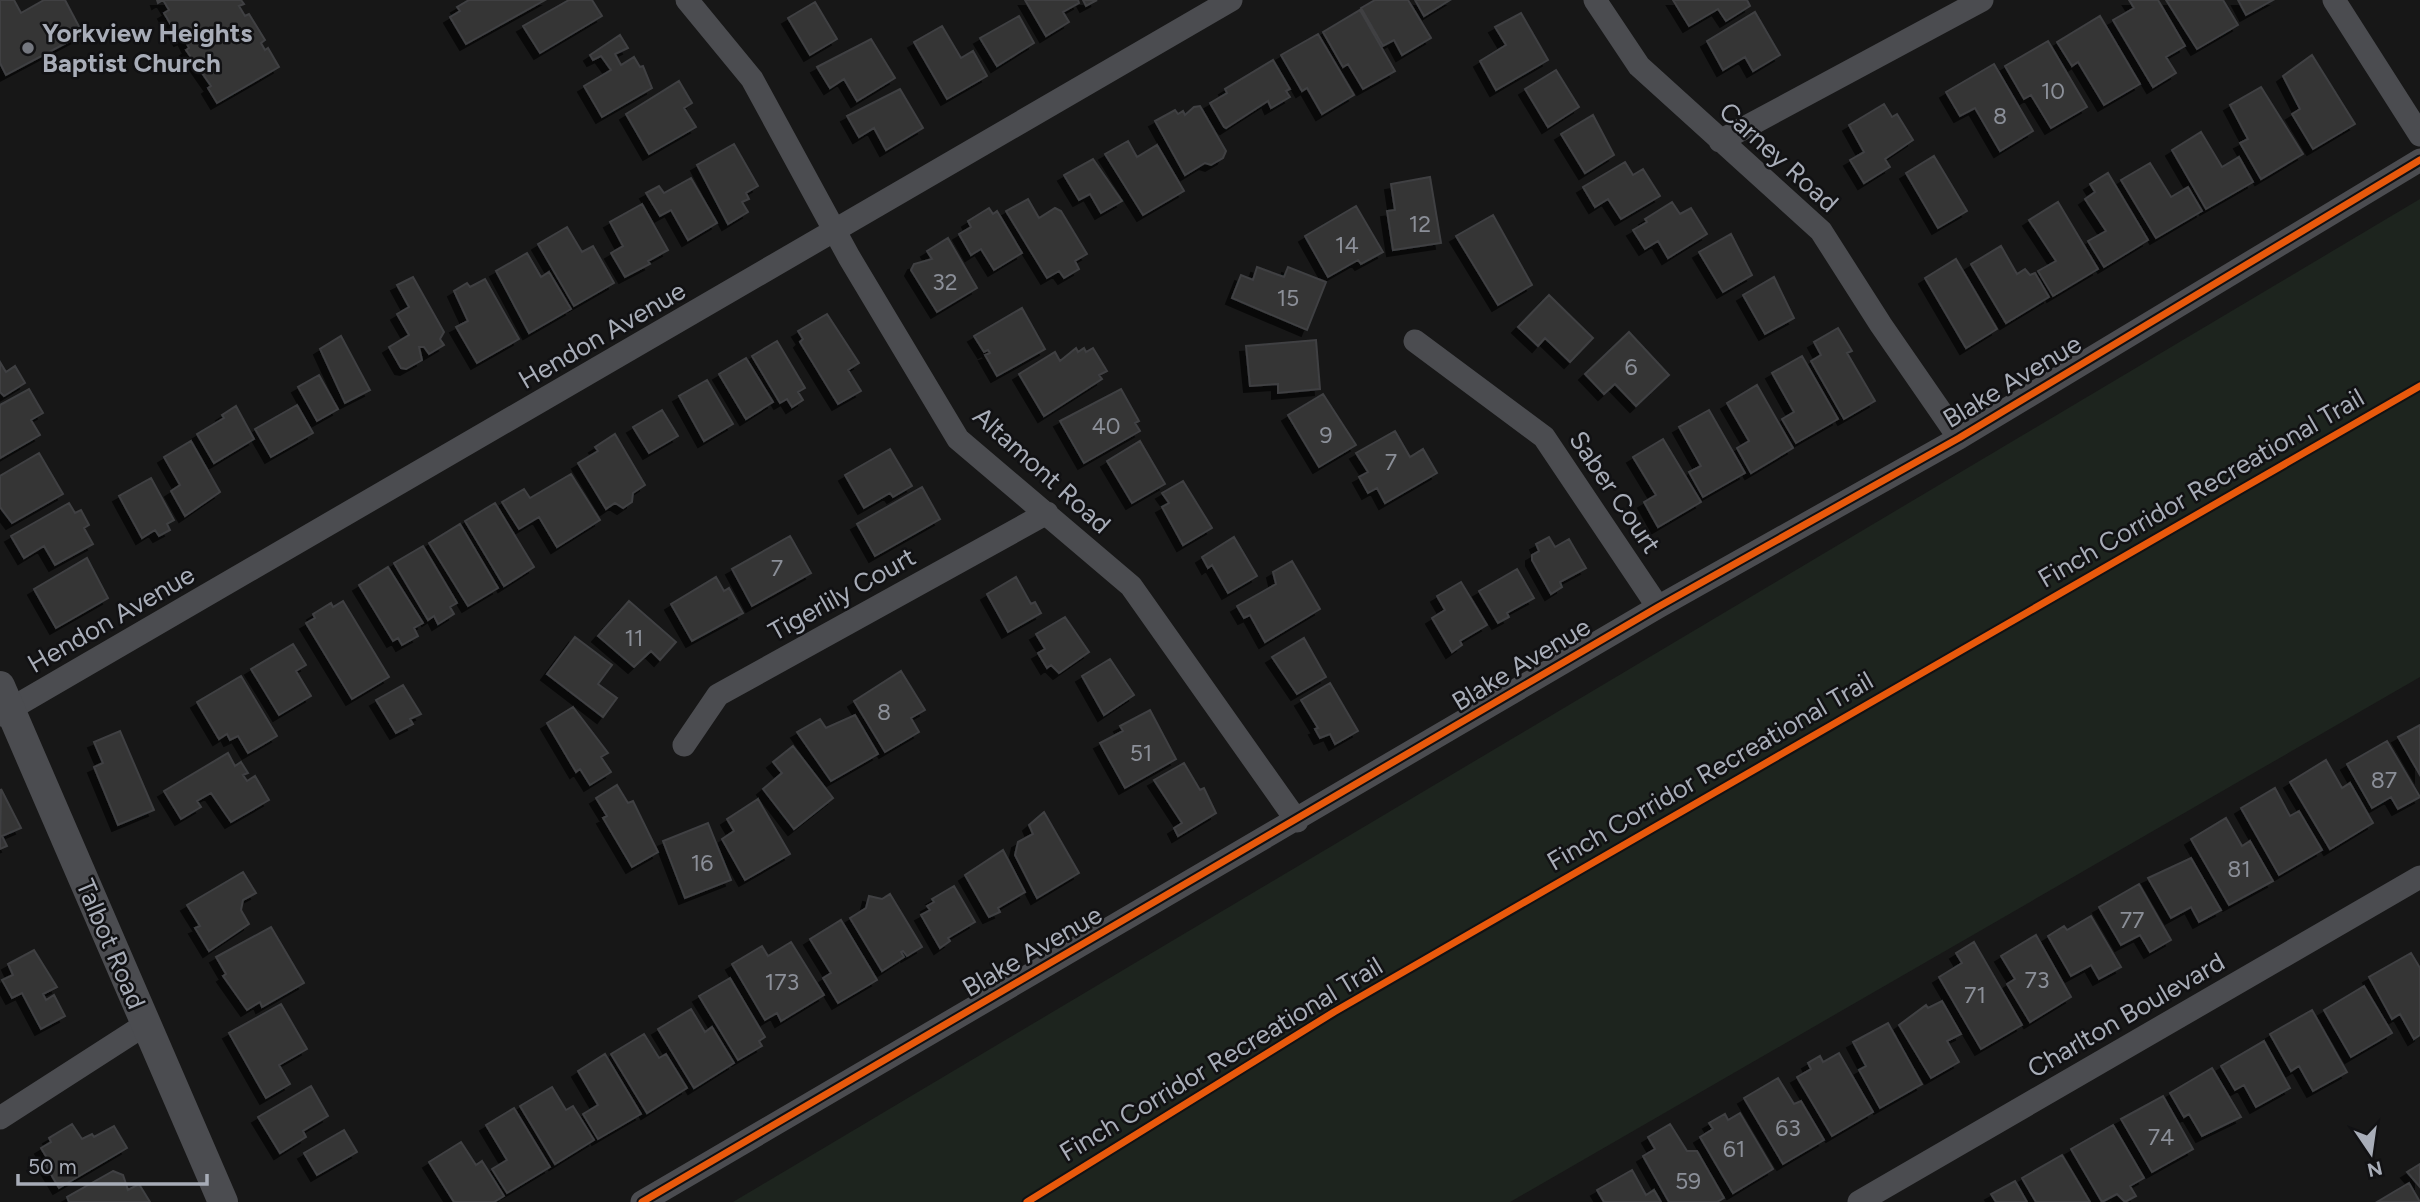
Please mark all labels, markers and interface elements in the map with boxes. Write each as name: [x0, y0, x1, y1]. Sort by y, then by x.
place label: Yorkview Heights Baptist Church: [42, 17, 252, 79]
marker: Yorkview Heights Baptist Church: [20, 40, 36, 56]
house number: 10: [2041, 77, 2065, 105]
street label: Carney Road: [1713, 95, 1845, 219]
house number: 8: [1993, 102, 2007, 130]
house number: 12: [1409, 210, 1431, 238]
house number: 14: [1335, 231, 1359, 259]
house number: 32: [932, 268, 958, 296]
street label: Hendon Avenue: [513, 274, 691, 396]
house number: 15: [1277, 284, 1299, 312]
street label: Blake Avenue: [1937, 327, 2087, 435]
house number: 6: [1624, 353, 1638, 381]
street label: Finch Corridor Recreational Trail: [2032, 381, 2370, 595]
street label: Altamont Road: [967, 400, 1117, 540]
house number: 40: [1091, 412, 1121, 440]
house number: 9: [1319, 421, 1333, 449]
street label: Saber Court: [1562, 425, 1668, 559]
house number: 7: [1385, 448, 1397, 476]
street label: Tigerlily Court: [763, 540, 921, 648]
house number: 7: [771, 554, 783, 582]
street label: Hendon Avenue: [22, 558, 200, 680]
street label: Blake Avenue: [1446, 610, 1596, 718]
house number: 11: [625, 624, 644, 652]
street label: Finch Corridor Recreational Trail: [1541, 664, 1879, 878]
house number: 8: [877, 698, 891, 726]
house number: 51: [1130, 739, 1152, 767]
house number: 87: [2371, 766, 2397, 794]
house number: 16: [691, 849, 713, 877]
house number: 81: [2227, 855, 2251, 883]
street label: Talbot Road: [69, 874, 153, 1014]
street label: Blake Avenue: [957, 898, 1107, 1004]
house number: 77: [2120, 906, 2144, 934]
street label: Charlton Boulevard: [2022, 946, 2230, 1084]
street label: Finch Corridor Recreational Trail: [1054, 950, 1388, 1168]
house number: 73: [2025, 966, 2049, 994]
house number: 173: [765, 968, 799, 996]
house number: 71: [1964, 981, 1986, 1009]
house number: 63: [1775, 1114, 1801, 1142]
north arrow: [2336, 1118, 2406, 1188]
house number: 74: [2148, 1123, 2174, 1151]
house number: 61: [1723, 1135, 1745, 1163]
scale bar: [18, 1142, 206, 1186]
text: 50 m: [28, 1154, 77, 1179]
text: N: [2365, 1156, 2384, 1182]
house number: 59: [1675, 1167, 1701, 1195]

